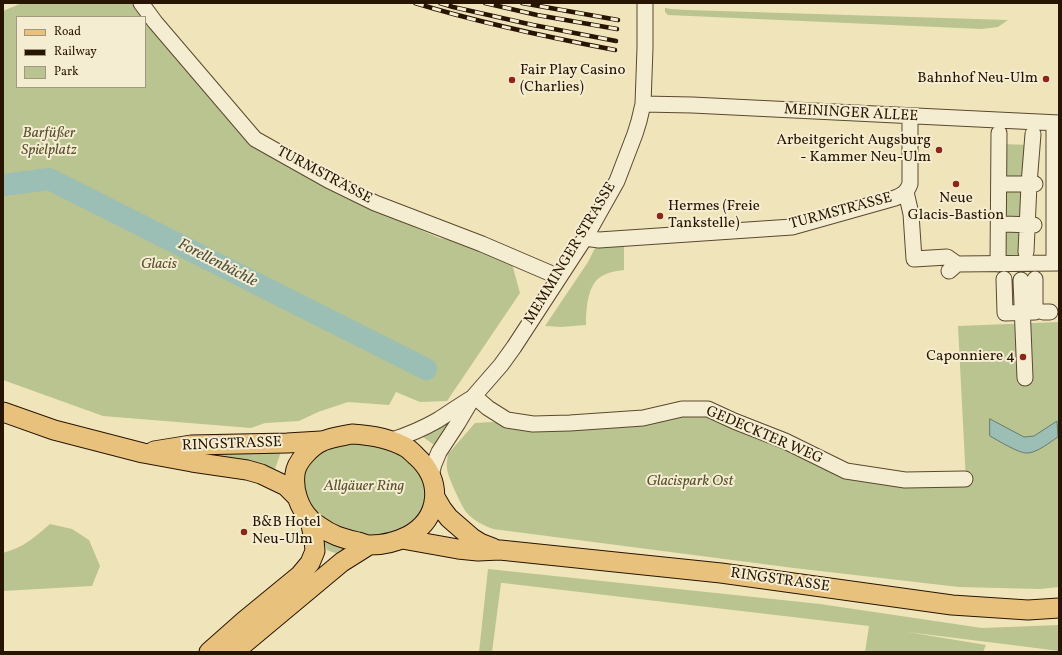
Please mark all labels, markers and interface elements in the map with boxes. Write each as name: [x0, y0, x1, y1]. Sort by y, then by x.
legend: [16, 16, 146, 88]
text: Road: [54, 24, 81, 40]
text: Railway: [54, 44, 97, 60]
place label: Fair Play Casino (Charlies): [520, 62, 625, 97]
text: Park: [54, 64, 79, 80]
place label: Bahnhof Neu-Ulm: [917, 70, 1038, 88]
marker: Bahnhof Neu-Ulm: [1041, 74, 1051, 84]
marker: Fair Play Casino (Charlies): [507, 75, 517, 85]
street label: MEININGER ALLEE: [783, 101, 919, 127]
park label: Barfüßer Spielplatz: [21, 125, 77, 160]
place label: Arbeitgericht Augsburg - Kammer Neu-Ulm: [777, 132, 931, 167]
street label: TURMSTRASSE: [273, 143, 375, 209]
marker: Arbeitgericht Augsburg - Kammer Neu-Ulm: [934, 145, 944, 155]
street label: MEMMINGER STRASSE: [521, 179, 621, 329]
marker: Neue Glacis-Bastion: [951, 179, 961, 189]
street label: TURMSTRASSE: [788, 190, 894, 234]
place label: Neue Glacis-Bastion: [908, 190, 1004, 225]
place label: Hermes (Freie Tankstelle): [668, 198, 760, 233]
marker: Hermes (Freie Tankstelle): [655, 211, 665, 221]
water label: Forellenbächle: [174, 236, 260, 292]
park label: Glacis: [141, 256, 177, 274]
place label: Caponniere 4: [926, 348, 1015, 366]
marker: Caponniere 4: [1018, 352, 1028, 362]
street label: GEDECKTER WEG: [703, 403, 825, 469]
street label: RINGSTRASSE: [182, 434, 282, 456]
park label: Glacispark Ost: [647, 473, 733, 491]
park label: Allgäuer Ring: [324, 478, 404, 496]
place label: B&B Hotel Neu-Ulm: [252, 514, 321, 549]
marker: B&B Hotel Neu-Ulm: [239, 527, 249, 537]
street label: RINGSTRASSE: [729, 565, 831, 597]

